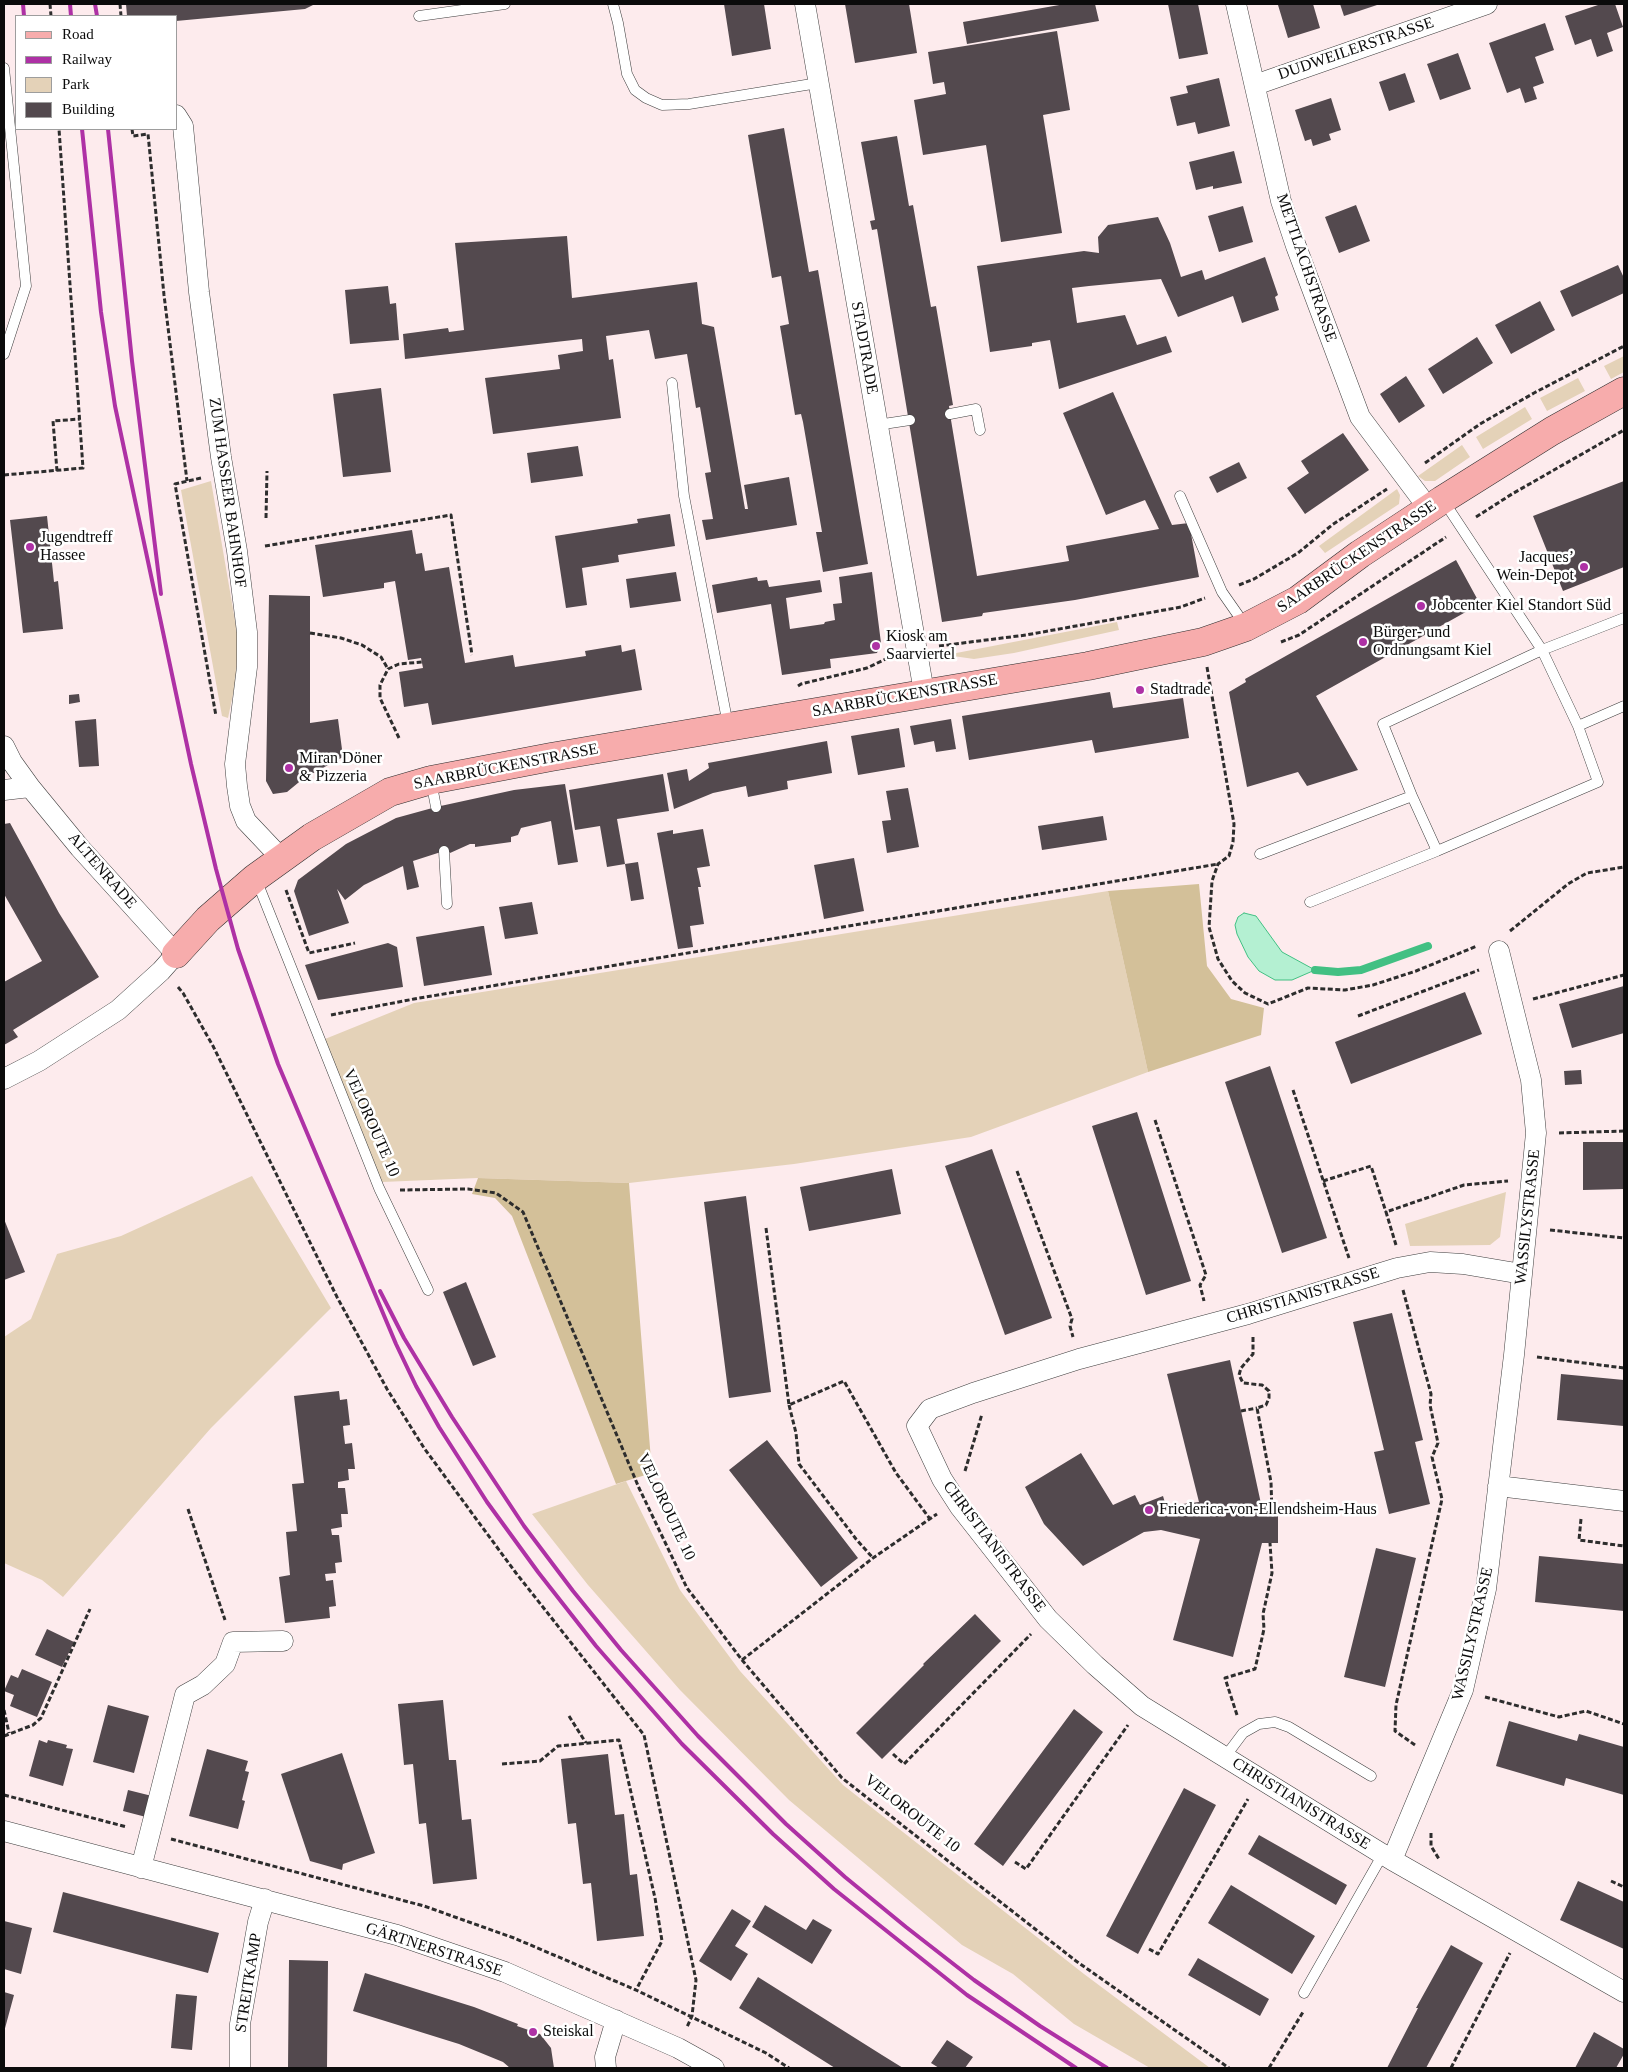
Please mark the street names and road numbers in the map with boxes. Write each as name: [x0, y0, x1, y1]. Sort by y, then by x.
street label: DUDWEILERSTRASSE: [1276, 13, 1436, 85]
street label: METTLACHSTRASSE: [1272, 191, 1340, 345]
street label: STADTRADE: [846, 300, 882, 396]
street label: ZUM HASSEER BAHNHOF: [204, 397, 250, 589]
street label: SAARBRÜCKENSTRASSE: [1274, 497, 1440, 617]
street label: SAARBRÜCKENSTRASSE: [811, 670, 999, 722]
street label: SAARBRÜCKENSTRASSE: [412, 740, 600, 794]
street label: ALTENRADE: [64, 829, 140, 913]
street label: VELOROUTE 10: [339, 1066, 403, 1180]
street label: WASSILYSTRASSE: [1511, 1148, 1545, 1286]
street label: CHRISTIANISTRASSE: [1224, 1264, 1382, 1328]
street label: VELOROUTE 10: [633, 1450, 699, 1564]
street label: CHRISTIANISTRASSE: [938, 1478, 1050, 1616]
street label: WASSILYSTRASSE: [1448, 1565, 1498, 1703]
street label: CHRISTIANISTRASSE: [1228, 1754, 1374, 1854]
street label: VELOROUTE 10: [860, 1771, 964, 1857]
street label: GÄRTNERSTRASSE: [363, 1919, 505, 1981]
street label: STREITKAMP: [232, 1932, 266, 2034]

